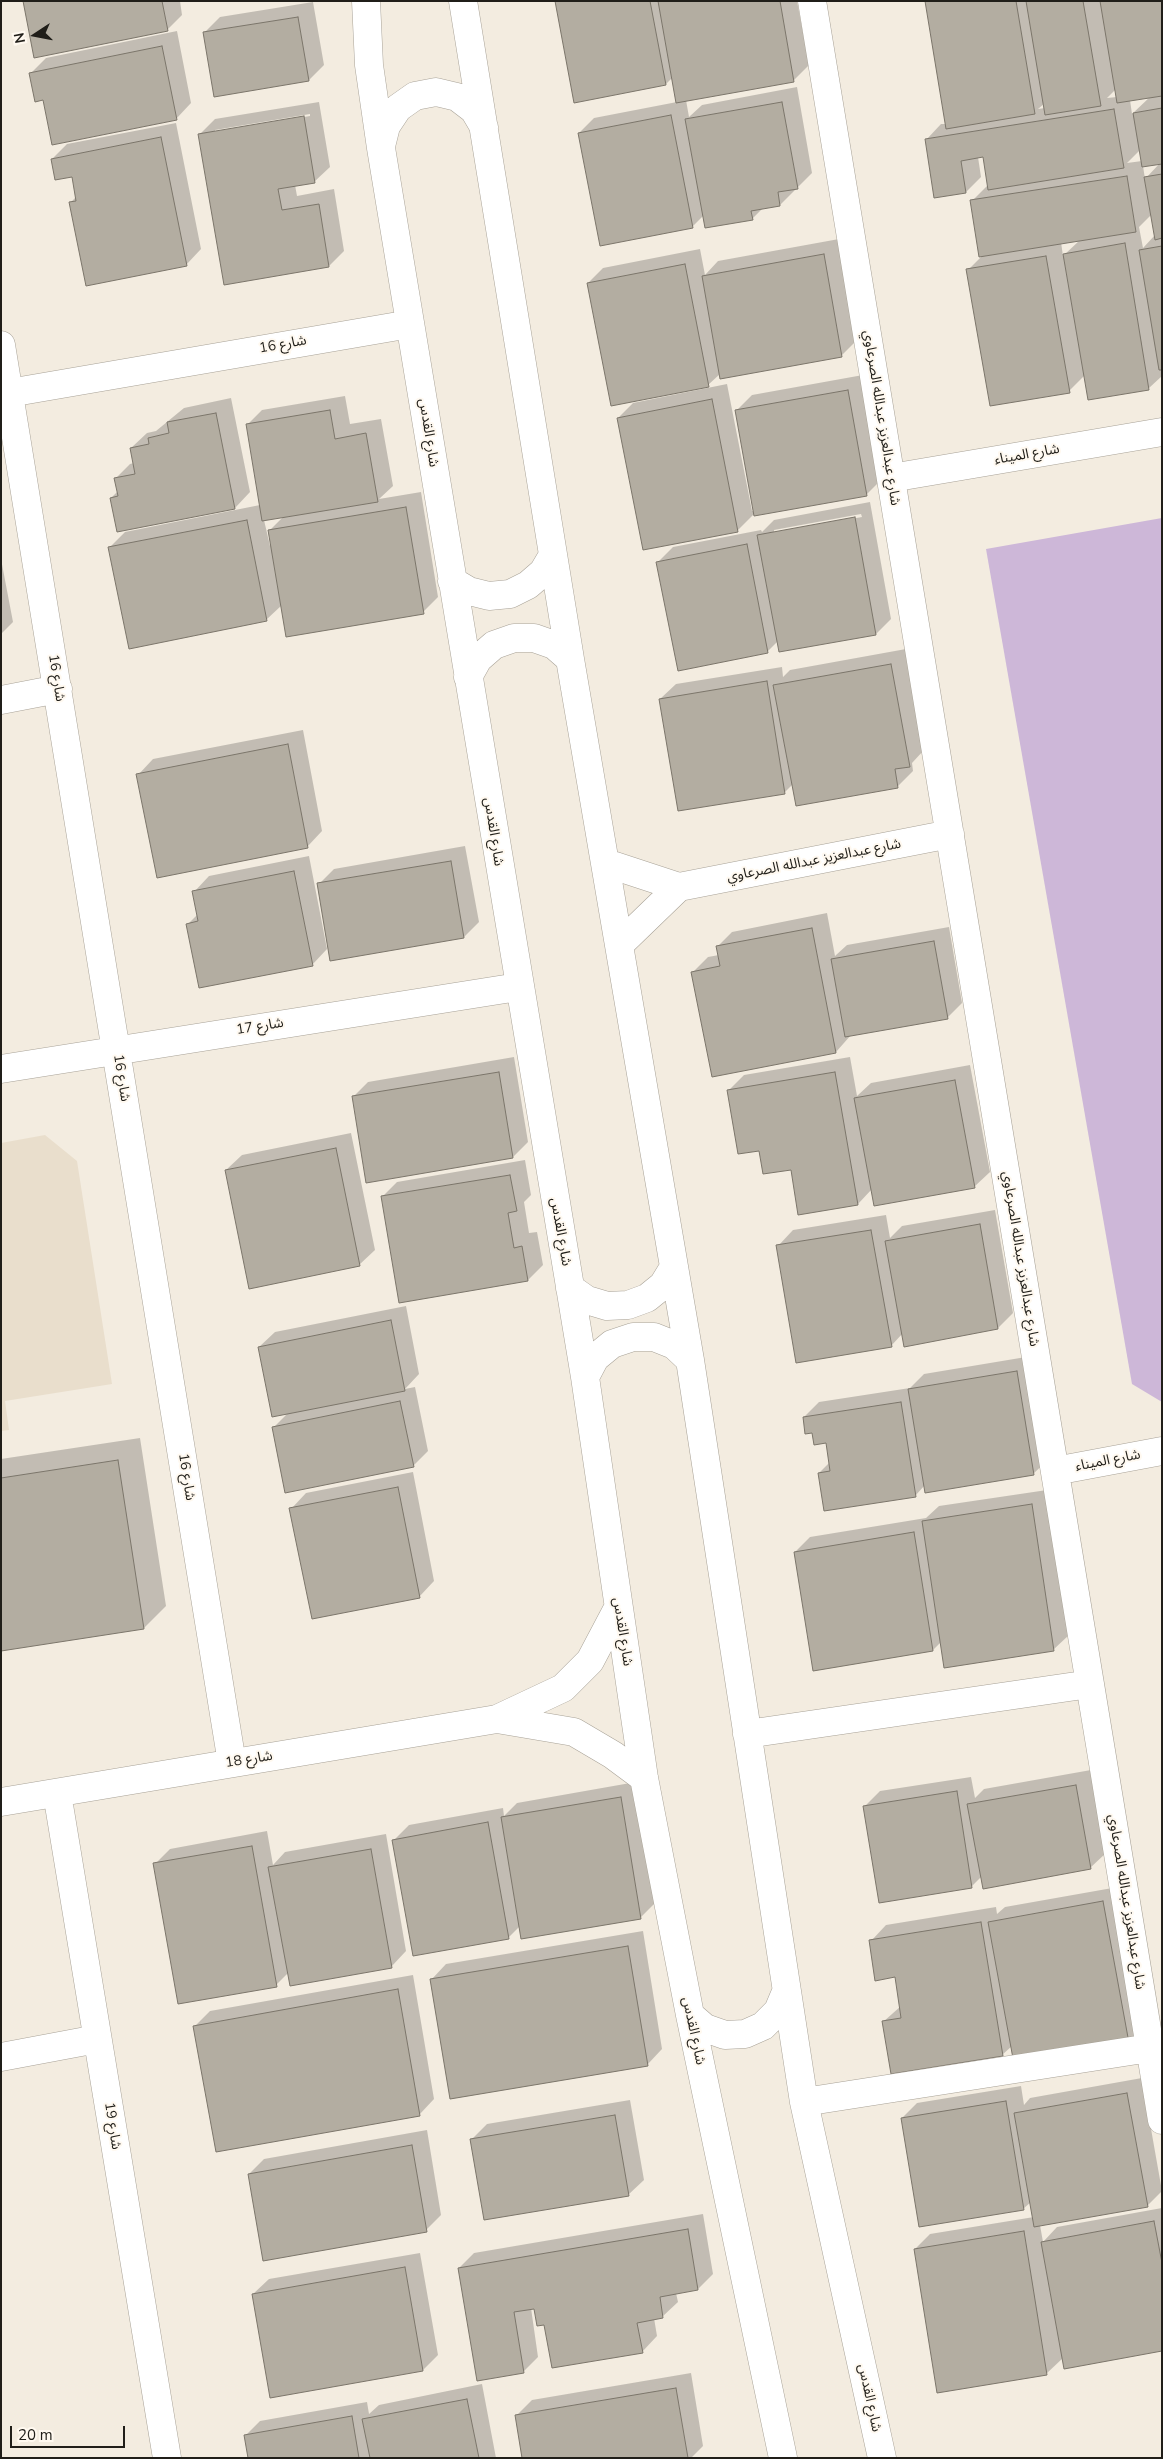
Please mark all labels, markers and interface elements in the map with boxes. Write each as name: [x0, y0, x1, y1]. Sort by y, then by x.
north arrow: [10, 10, 60, 60]
text: N: [9, 31, 30, 45]
street label: شارع عبدالعزيز عبدالله الصرعاوي: [859, 329, 903, 507]
street label: شارع 16: [258, 333, 308, 357]
street label: شارع القدس: [414, 398, 442, 468]
street label: شارع الميناء: [993, 441, 1061, 469]
street label: شارع 16: [44, 653, 68, 703]
street label: شارع القدس: [479, 797, 507, 867]
street label: شارع عبدالعزيز عبدالله الصرعاوي: [725, 836, 903, 886]
street label: شارع 17: [235, 1015, 285, 1039]
street label: شارع 16: [109, 1053, 133, 1103]
street label: شارع عبدالعزيز عبدالله الصرعاوي: [998, 1170, 1042, 1348]
street label: شارع القدس: [546, 1196, 574, 1268]
street label: شارع الميناء: [1074, 1446, 1142, 1476]
street label: شارع 16: [174, 1452, 198, 1502]
street label: شارع القدس: [608, 1597, 636, 1667]
street label: شارع 18: [224, 1748, 274, 1772]
street label: شارع عبدالعزيز عبدالله الصرعاوي: [1104, 1813, 1148, 1991]
street label: شارع القدس: [678, 1995, 708, 2067]
street label: شارع 19: [100, 2101, 124, 2151]
street label: شارع القدس: [854, 2362, 884, 2434]
scale bar: [12, 2416, 128, 2448]
text: 20 m: [18, 2425, 53, 2445]

